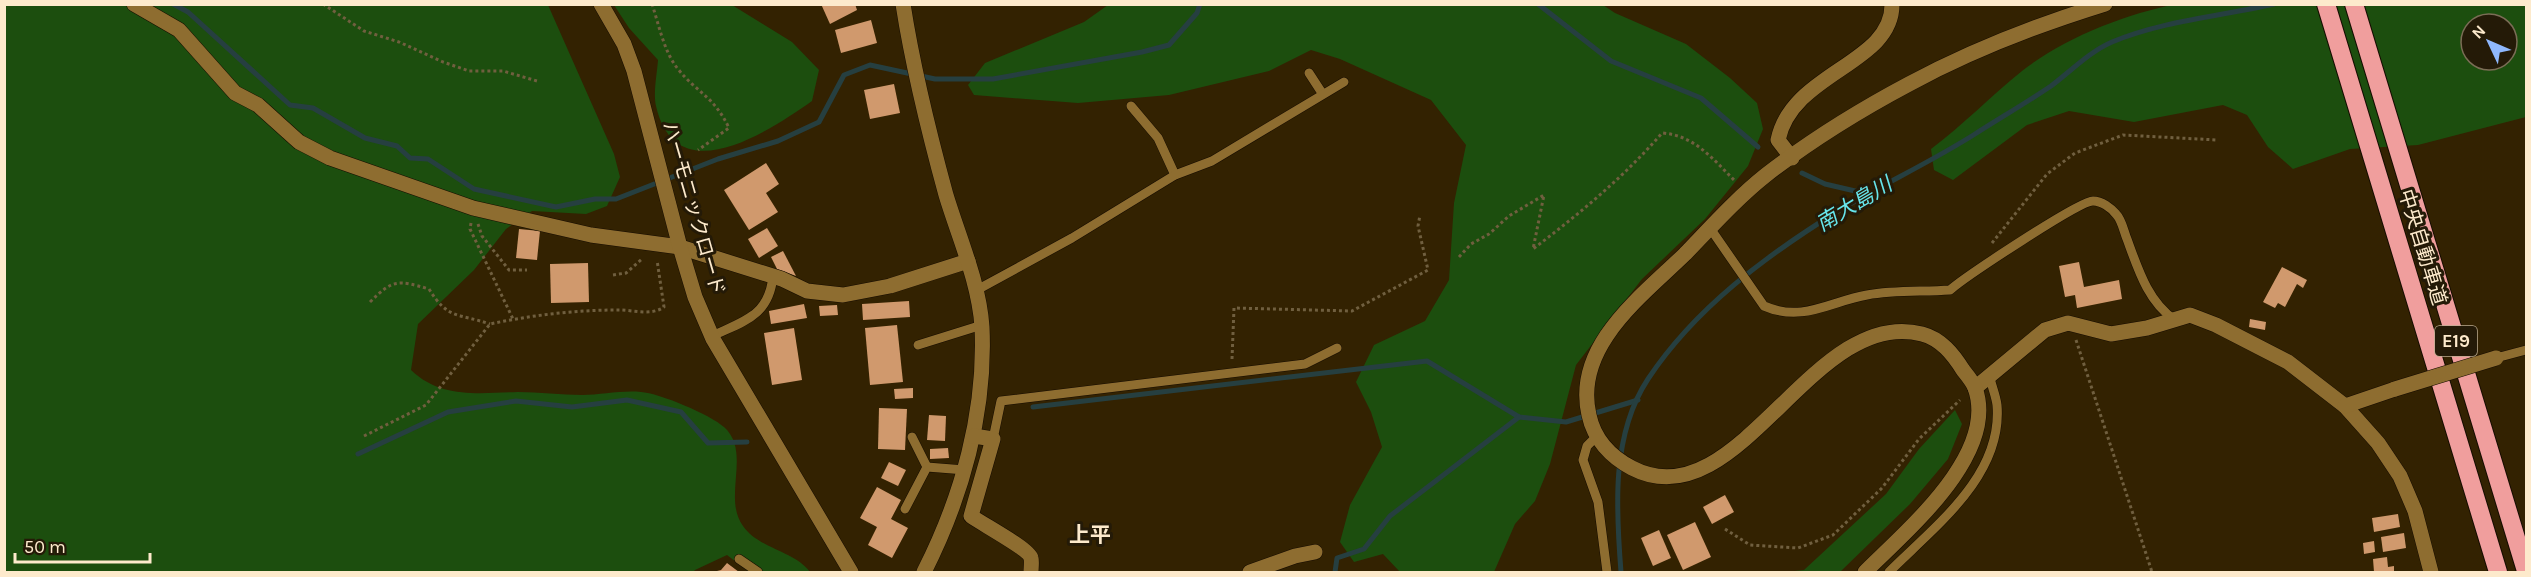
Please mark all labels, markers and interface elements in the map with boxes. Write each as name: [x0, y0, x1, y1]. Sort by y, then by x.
north arrow: [2459, 12, 2519, 72]
text: N: [2468, 21, 2489, 43]
street label: ハーモニックロード: [658, 118, 729, 298]
water label: 南大島川: [1812, 171, 1898, 236]
street label: 中央自動車道: [2394, 186, 2451, 308]
road number: E19: [2435, 326, 2477, 356]
district label: 上平: [1069, 523, 1111, 547]
scale bar: [15, 526, 150, 564]
text: 50 m: [24, 536, 66, 558]

